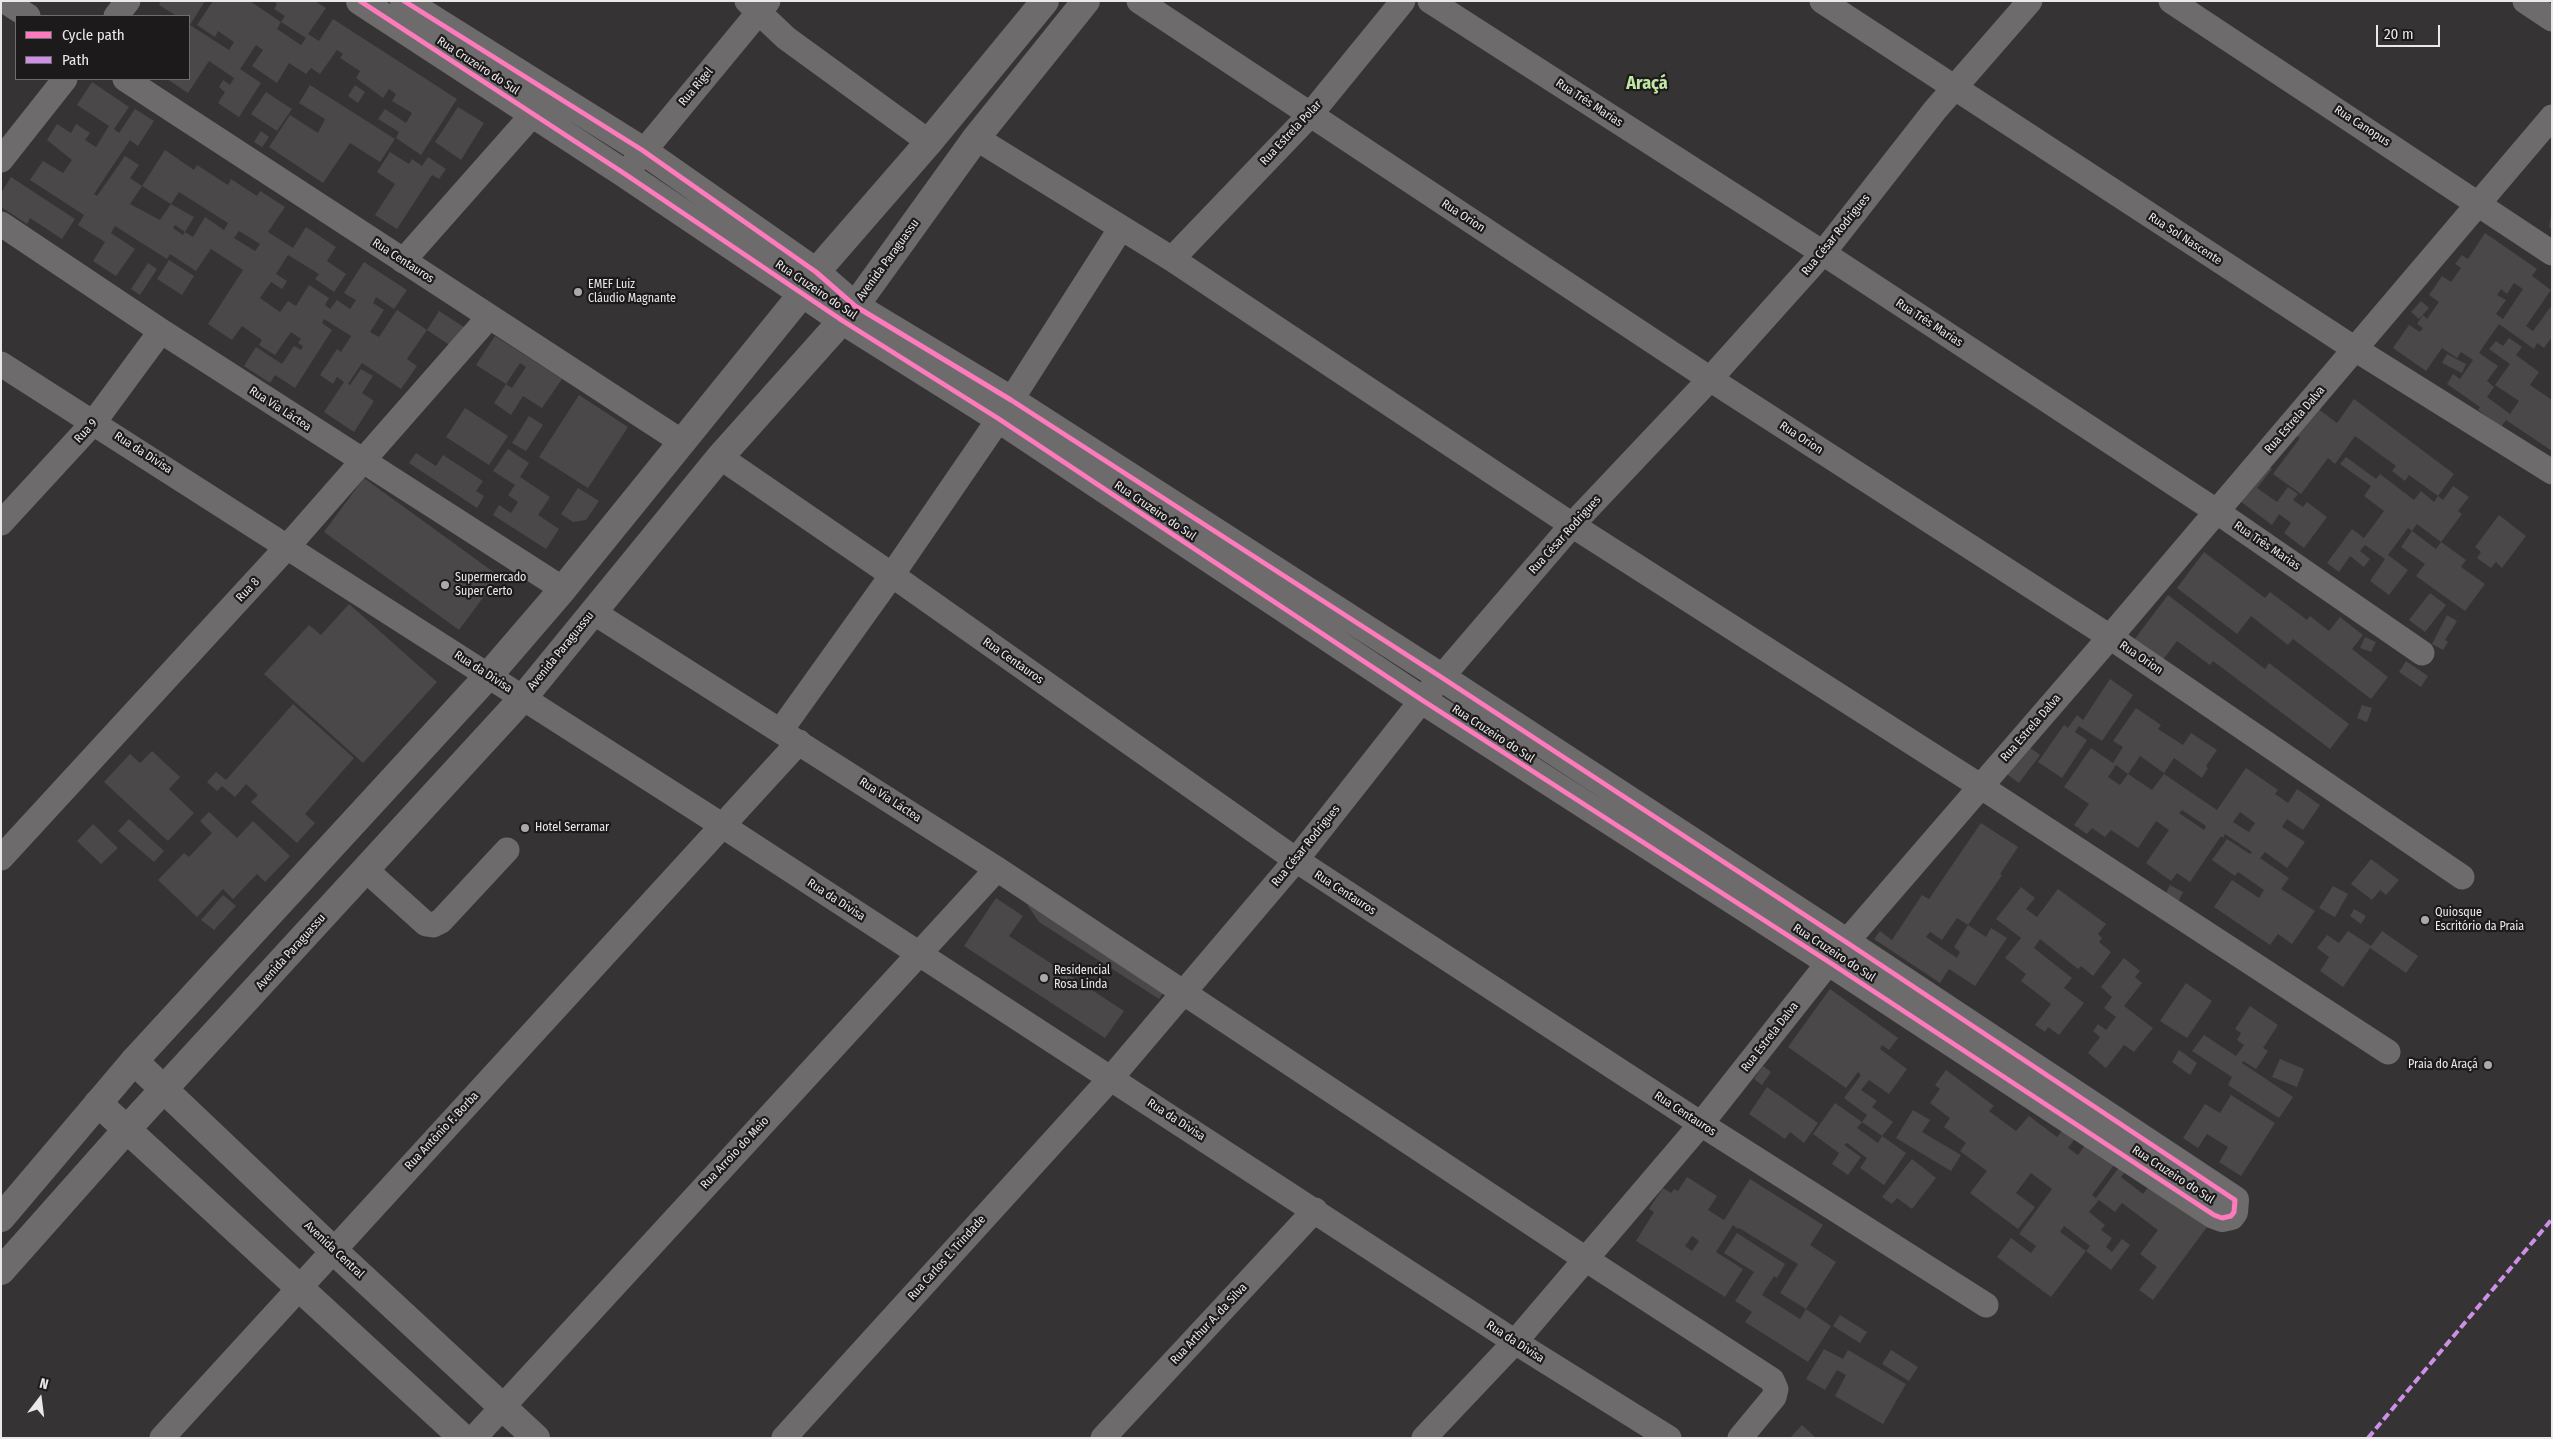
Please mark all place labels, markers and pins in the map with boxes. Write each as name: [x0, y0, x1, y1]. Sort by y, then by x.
place label: EMEF Luiz Cláudio Magnante: [588, 278, 676, 306]
marker: EMEF Luiz Cláudio Magnante: [572, 286, 584, 298]
place label: Supermercado Super Certo: [455, 571, 526, 599]
marker: Supermercado Super Certo: [439, 579, 451, 591]
place label: Hotel Serramar: [535, 821, 609, 835]
marker: Hotel Serramar: [519, 822, 531, 834]
place label: Quiosque Escritório da Praia: [2435, 906, 2524, 934]
marker: Quiosque Escritório da Praia: [2419, 914, 2431, 926]
place label: Residencial Rosa Linda: [1054, 964, 1110, 992]
marker: Residencial Rosa Linda: [1038, 972, 1050, 984]
place label: Praia do Araçá: [2408, 1058, 2478, 1072]
marker: Praia do Araçá: [2482, 1059, 2494, 1071]

